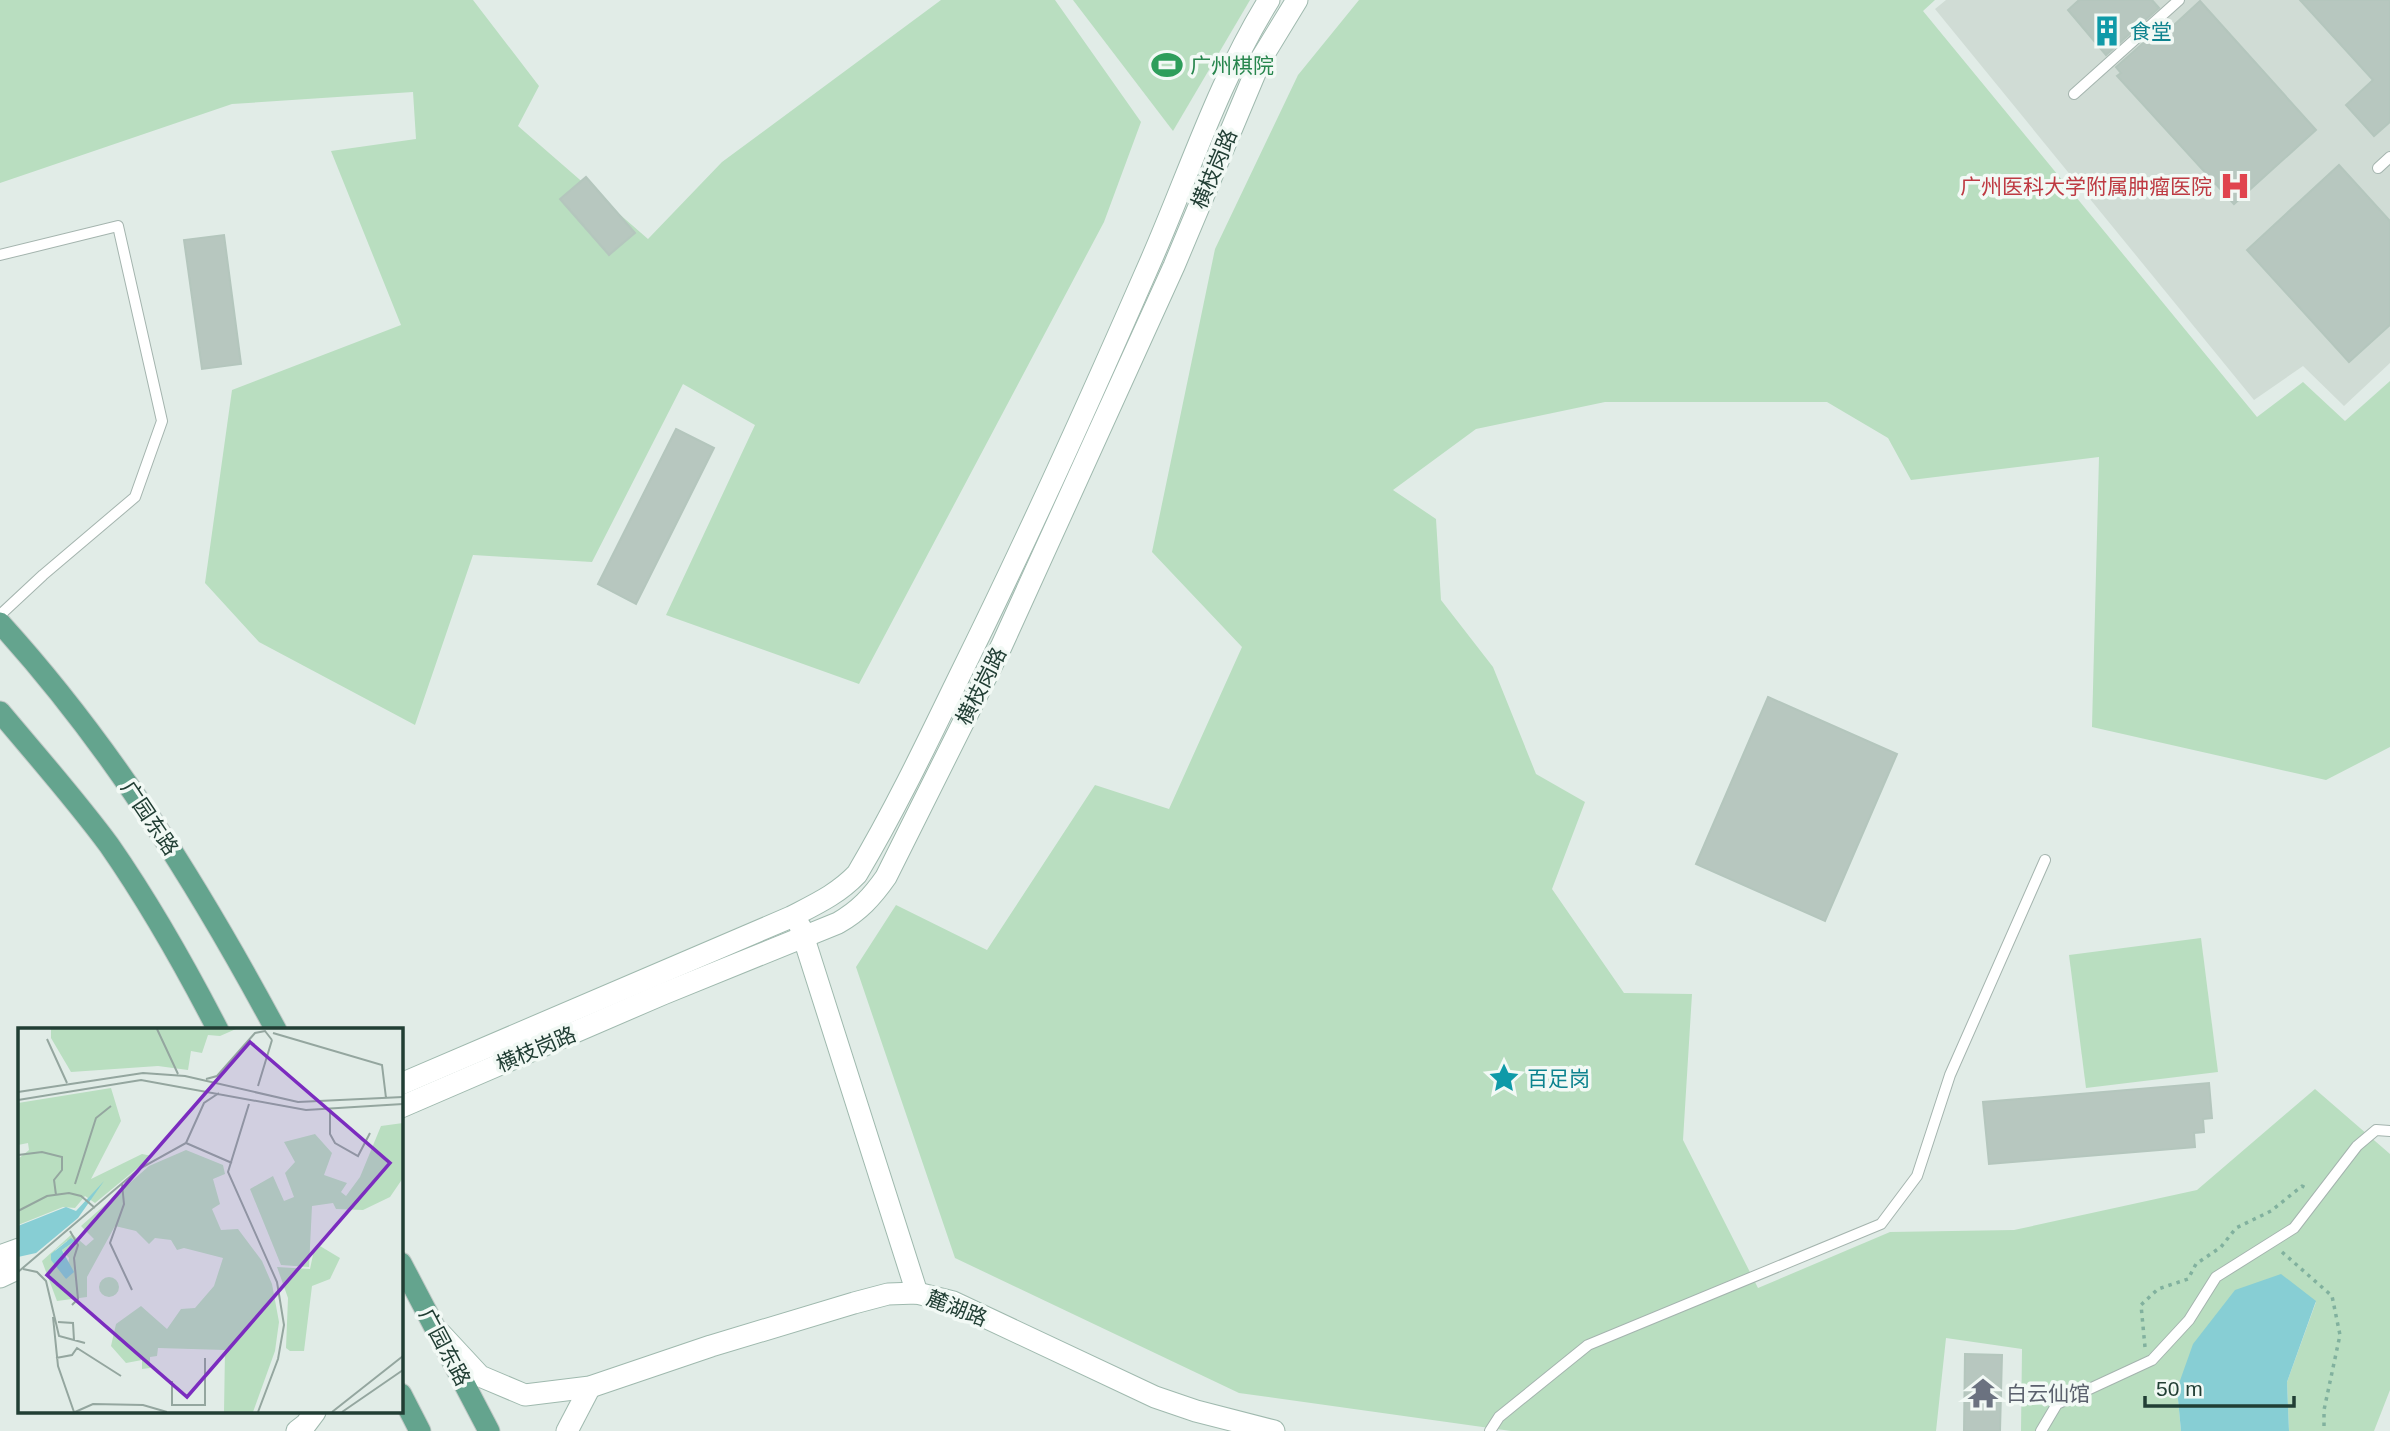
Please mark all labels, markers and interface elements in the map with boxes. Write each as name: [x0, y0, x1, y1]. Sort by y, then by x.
building icon: 食堂: [2090, 14, 2124, 48]
place label: 食堂: [2130, 20, 2172, 43]
sports icon: 广州棋院: [1150, 48, 1184, 82]
place label: 广州棋院: [1190, 54, 1274, 77]
street label: 横枝岗路: [1187, 126, 1241, 212]
hospital icon: 广州医科大学附属肿瘤医院: [2218, 169, 2252, 203]
place label: 广州医科大学附属肿瘤医院: [1960, 175, 2212, 198]
street label: 横枝岗路: [952, 643, 1010, 729]
street label: 广园东路: [117, 777, 183, 859]
street label: 横枝岗路: [493, 1022, 579, 1076]
inset map: [18, 1028, 402, 1414]
place icon: 百足岗: [1487, 1061, 1521, 1095]
place label: 百足岗: [1527, 1067, 1590, 1090]
street label: 麓湖路: [923, 1286, 991, 1330]
street label: 广园东路: [415, 1305, 475, 1389]
scale bar: [2145, 1364, 2294, 1408]
temple icon: 白云仙馆: [1966, 1376, 2000, 1410]
text: 50 m: [2156, 1377, 2203, 1400]
place label: 白云仙馆: [2006, 1382, 2090, 1405]

